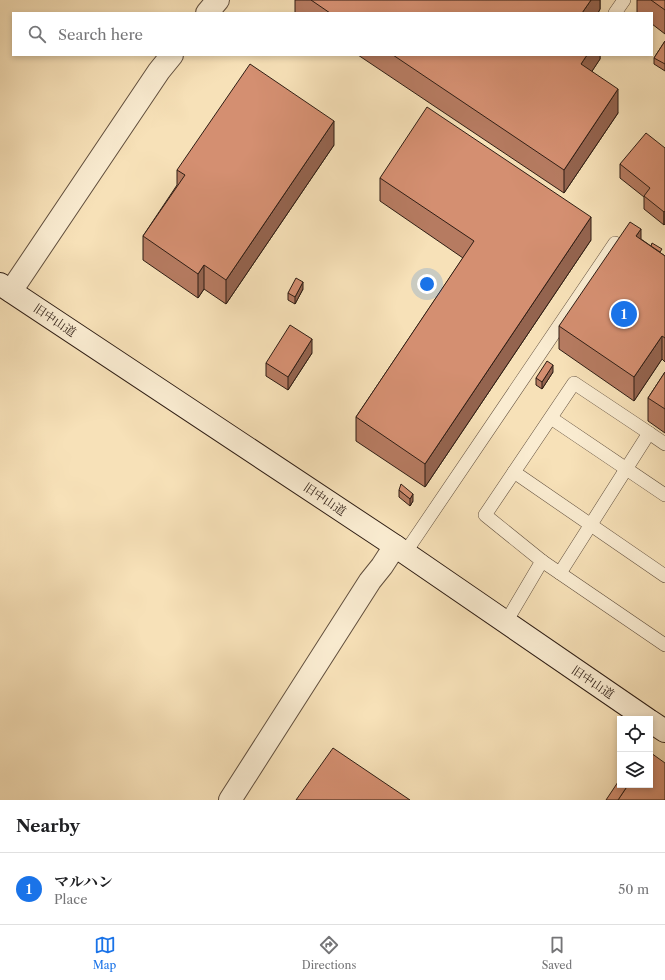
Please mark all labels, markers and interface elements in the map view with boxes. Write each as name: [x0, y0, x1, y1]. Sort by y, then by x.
search box: [12, 12, 653, 56]
icon: search: [26, 23, 48, 45]
text: Search here: [58, 25, 143, 44]
your location: [417, 274, 437, 294]
pin: 1: [611, 299, 637, 329]
street label: 旧中山道: [31, 300, 79, 340]
street label: 旧中山道: [301, 479, 349, 519]
street label: 旧中山道: [569, 662, 617, 702]
map controls: [617, 716, 653, 788]
button: locate: [617, 716, 653, 752]
button: layers: [617, 752, 653, 788]
text: Nearby: [16, 816, 80, 836]
text: マルハン: [54, 872, 113, 891]
text: 1: [26, 881, 32, 897]
text: 50 m: [618, 881, 649, 897]
text: Place: [54, 891, 87, 907]
tab: Map: [93, 934, 116, 972]
tab: Directions: [302, 934, 356, 972]
tab: Saved: [542, 934, 572, 972]

